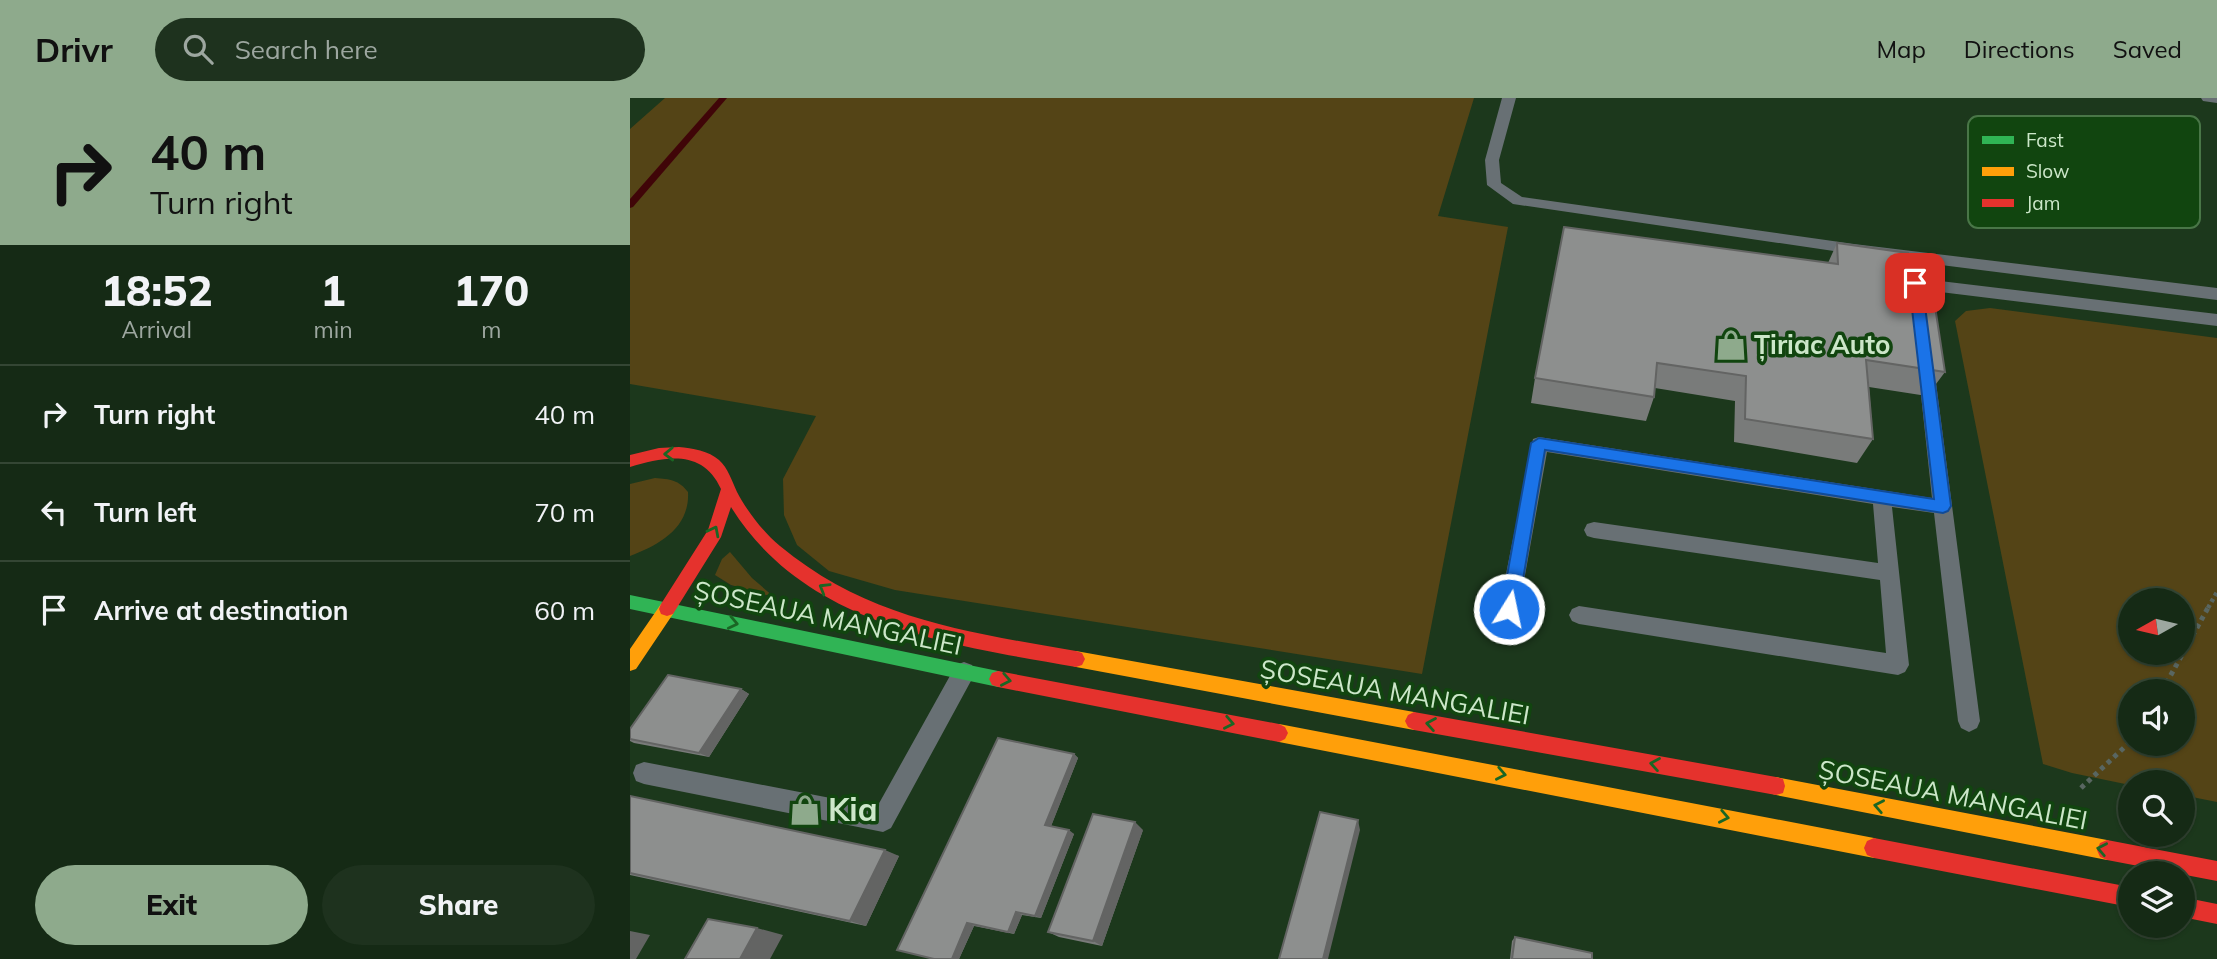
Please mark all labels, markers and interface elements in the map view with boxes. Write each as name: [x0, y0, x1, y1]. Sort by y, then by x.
search box: [155, 18, 645, 81]
text: Drivr: [35, 29, 113, 70]
icon: search: [179, 30, 217, 68]
text: Search here: [235, 33, 378, 66]
text: Map: [1876, 34, 1926, 64]
text: Directions: [1964, 34, 2075, 64]
text: Saved: [2113, 34, 2182, 64]
legend: [1968, 116, 2200, 228]
text: 40 m: [150, 121, 266, 182]
icon: right: [35, 126, 126, 217]
text: Fast: [2026, 128, 2064, 152]
text: Slow: [2026, 159, 2070, 183]
text: Turn right: [150, 182, 293, 222]
text: Jam: [2026, 191, 2060, 215]
pin: [1885, 253, 1945, 313]
text: 18:52: [101, 264, 213, 317]
text: 1: [320, 264, 346, 317]
text: 170: [454, 264, 529, 317]
icon: arrive: [1896, 264, 1934, 302]
text: Arrival: [122, 315, 192, 344]
text: min: [313, 315, 353, 344]
text: m: [481, 315, 501, 344]
shop icon: Țiriac Auto: [1714, 328, 1748, 362]
place label: Țiriac Auto: [1754, 328, 1890, 362]
icon: right: [35, 395, 73, 433]
text: Turn right: [94, 398, 215, 431]
text: 40 m: [534, 398, 595, 431]
one-way arrow: [663, 446, 674, 461]
icon: left: [35, 493, 73, 531]
text: Turn left: [94, 496, 196, 529]
text: 70 m: [534, 496, 595, 529]
one-way arrow: [705, 526, 719, 538]
position arrow: [1472, 572, 1546, 646]
street label: ȘOSEAUA MANGALIEI: [691, 573, 965, 662]
one-way arrow: [819, 583, 832, 596]
north arrow: [2118, 588, 2194, 665]
map controls: [2118, 588, 2195, 938]
icon: arrive: [35, 591, 73, 629]
text: Arrive at destination: [94, 594, 349, 627]
text: 60 m: [534, 594, 595, 627]
one-way arrow: [727, 615, 739, 630]
street label: ȘOSEAUA MANGALIEI: [1258, 652, 1532, 731]
one-way arrow: [1000, 672, 1012, 687]
button: sound: [2118, 679, 2195, 756]
one-way arrow: [1223, 714, 1235, 729]
one-way arrow: [1425, 717, 1437, 732]
street label: ȘOSEAUA MANGALIEI: [1816, 752, 2090, 837]
one-way arrow: [1649, 758, 1661, 773]
one-way arrow: [1495, 766, 1507, 781]
button: search: [2118, 770, 2195, 847]
place label: Kia: [828, 789, 878, 829]
shop icon: Kia: [788, 793, 822, 827]
one-way arrow: [1873, 799, 1885, 814]
one-way arrow: [1718, 809, 1730, 824]
one-way arrow: [2096, 842, 2108, 857]
button: layers: [2118, 861, 2195, 938]
button: Exit: [35, 865, 308, 945]
button: Share: [322, 865, 595, 945]

